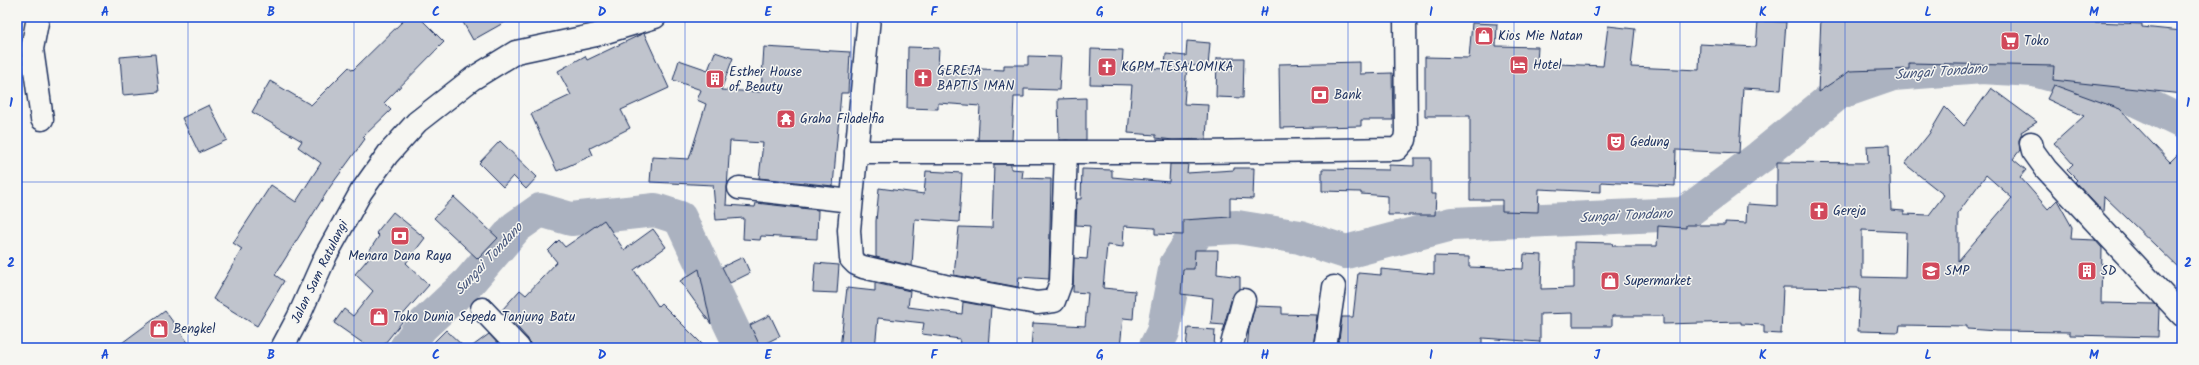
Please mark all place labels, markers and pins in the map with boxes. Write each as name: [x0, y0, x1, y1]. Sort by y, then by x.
shop icon: Kios Mie Natan: [1473, 25, 1495, 47]
place label: Kios Mie Natan: [1498, 26, 1583, 47]
supermarket icon: Toko: [1999, 30, 2021, 52]
place label: Toko: [2024, 31, 2049, 52]
hotel icon: Hotel: [1508, 54, 1530, 76]
place label: Hotel: [1533, 55, 1562, 76]
church icon: KGPM TESALOMIKA: [1096, 56, 1118, 78]
place label: KGPM TESALOMIKA: [1121, 57, 1234, 78]
place label: GEREJA BAPTIS IMAN: [937, 61, 1015, 97]
place label: Esther House of Beauty: [729, 62, 802, 98]
church icon: GEREJA BAPTIS IMAN: [912, 67, 934, 89]
building icon: Esther House of Beauty: [704, 68, 726, 90]
bank icon: Bank: [1309, 84, 1331, 106]
place label: Bank: [1334, 85, 1362, 106]
temple icon: Graha Filadelfia: [775, 108, 797, 130]
place label: Graha Filadelfia: [800, 109, 884, 130]
theatre icon: Gedung: [1605, 131, 1627, 153]
place label: Gedung: [1630, 132, 1670, 153]
church icon: Gereja: [1808, 200, 1830, 222]
place label: Gereja: [1833, 201, 1866, 222]
bank icon: Menara Dana Raya: [389, 225, 411, 247]
place label: Menara Dana Raya: [348, 246, 452, 267]
school or university icon: SMP: [1920, 260, 1942, 282]
building icon: SD: [2076, 260, 2098, 282]
place label: SMP: [1945, 261, 1970, 282]
place label: SD: [2101, 261, 2116, 282]
shop icon: Supermarket: [1599, 270, 1621, 292]
place label: Supermarket: [1624, 271, 1692, 292]
shop icon: Toko Dunia Sepeda Tanjung Batu: [368, 306, 390, 328]
place label: Toko Dunia Sepeda Tanjung Batu: [393, 307, 576, 328]
shop icon: Bengkel: [148, 318, 170, 340]
place label: Bengkel: [173, 319, 215, 340]

